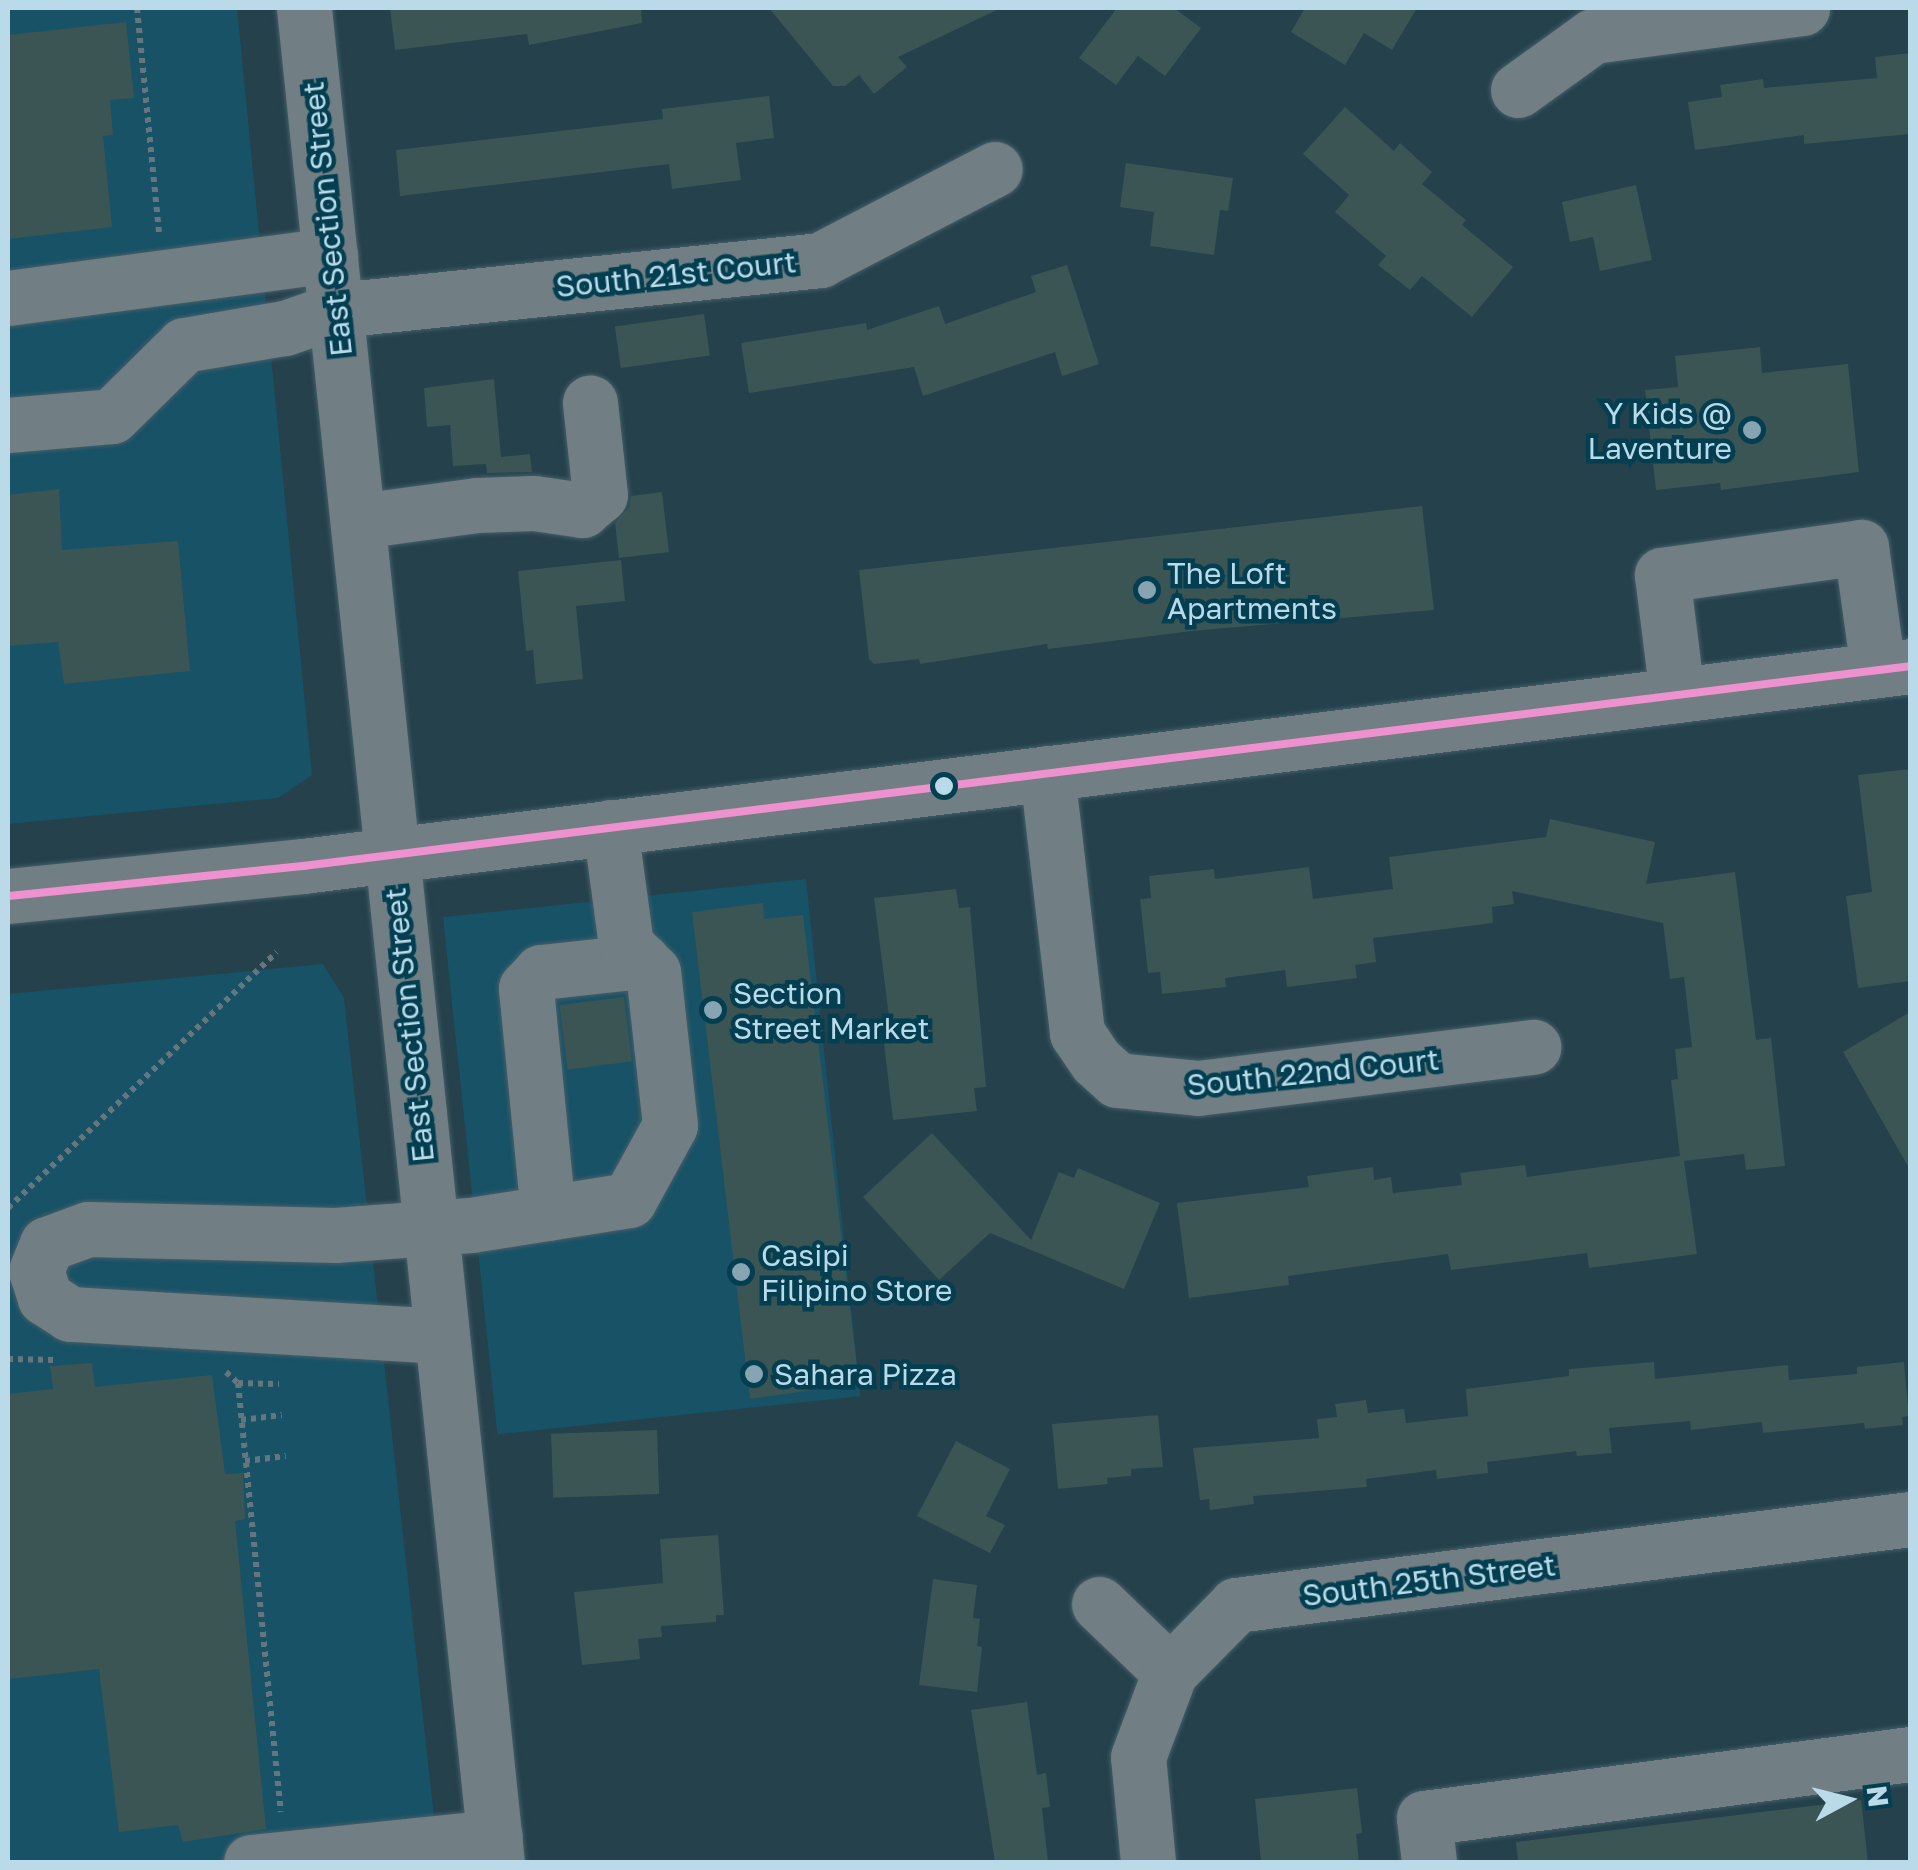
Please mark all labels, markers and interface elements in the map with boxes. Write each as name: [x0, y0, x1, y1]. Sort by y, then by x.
street label: East Section Street: [295, 80, 359, 358]
street label: South 21st Court: [554, 243, 798, 305]
place label: Y Kids @ Laventure: [1588, 395, 1732, 466]
marker: Y Kids @ Laventure: [1741, 419, 1763, 441]
place label: The Loft Apartments: [1167, 555, 1337, 626]
marker: The Loft Apartments: [1136, 579, 1158, 601]
unlabelled marker: [934, 776, 954, 796]
street label: East Section Street: [377, 886, 441, 1164]
place label: Section Street Market: [733, 975, 929, 1046]
marker: Section Street Market: [702, 999, 724, 1021]
street label: South 22nd Court: [1185, 1041, 1441, 1103]
place label: Casipi Filipino Store: [761, 1237, 952, 1308]
marker: Casipi Filipino Store: [730, 1261, 752, 1283]
place label: Sahara Pizza: [774, 1356, 957, 1392]
marker: Sahara Pizza: [743, 1363, 765, 1385]
street label: South 25th Street: [1300, 1547, 1558, 1613]
north arrow: [1798, 1750, 1898, 1850]
text: N: [1861, 1784, 1896, 1809]

